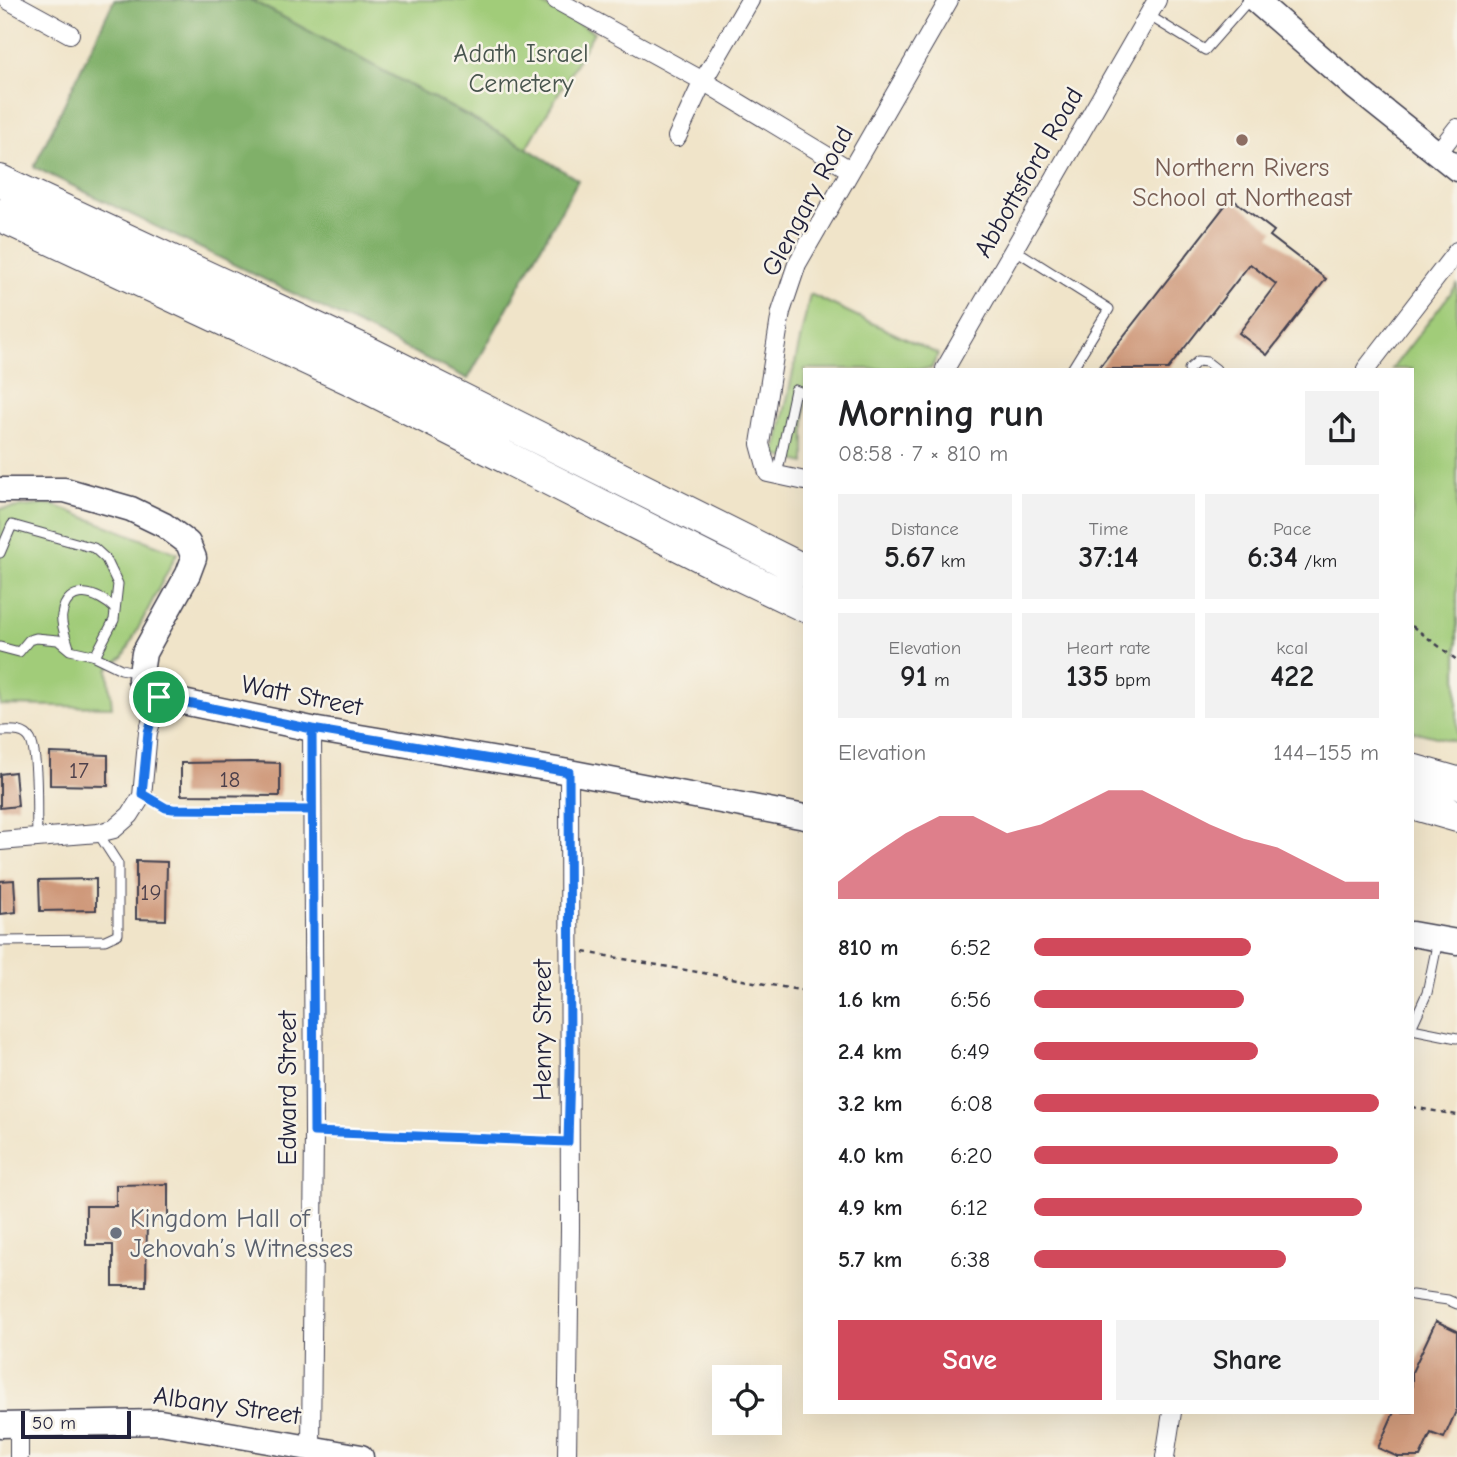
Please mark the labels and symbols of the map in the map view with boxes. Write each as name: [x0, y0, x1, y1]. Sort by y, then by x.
park label: Adath Israel Cemetery: [453, 39, 589, 99]
street label: Abbottsford Road: [968, 82, 1090, 263]
street label: Glengary Road: [756, 121, 860, 282]
marker: Northern Rivers School at Northeast: [1234, 132, 1250, 148]
place label: Northern Rivers School at Northeast: [1132, 153, 1353, 213]
pin: [129, 667, 189, 727]
street label: Watt Street: [239, 670, 366, 723]
house number: 17: [69, 757, 89, 784]
house number: 18: [220, 766, 240, 793]
house number: 19: [140, 879, 162, 906]
street label: Henry Street: [528, 957, 558, 1101]
street label: Edward Street: [273, 1009, 303, 1166]
place label: Kingdom Hall of Jehovah’s Witnesses: [130, 1204, 353, 1264]
marker: Kingdom Hall of Jehovah’s Witnesses: [108, 1225, 124, 1241]
street label: Albany Street: [152, 1381, 304, 1431]
scale bar: [21, 1408, 131, 1440]

